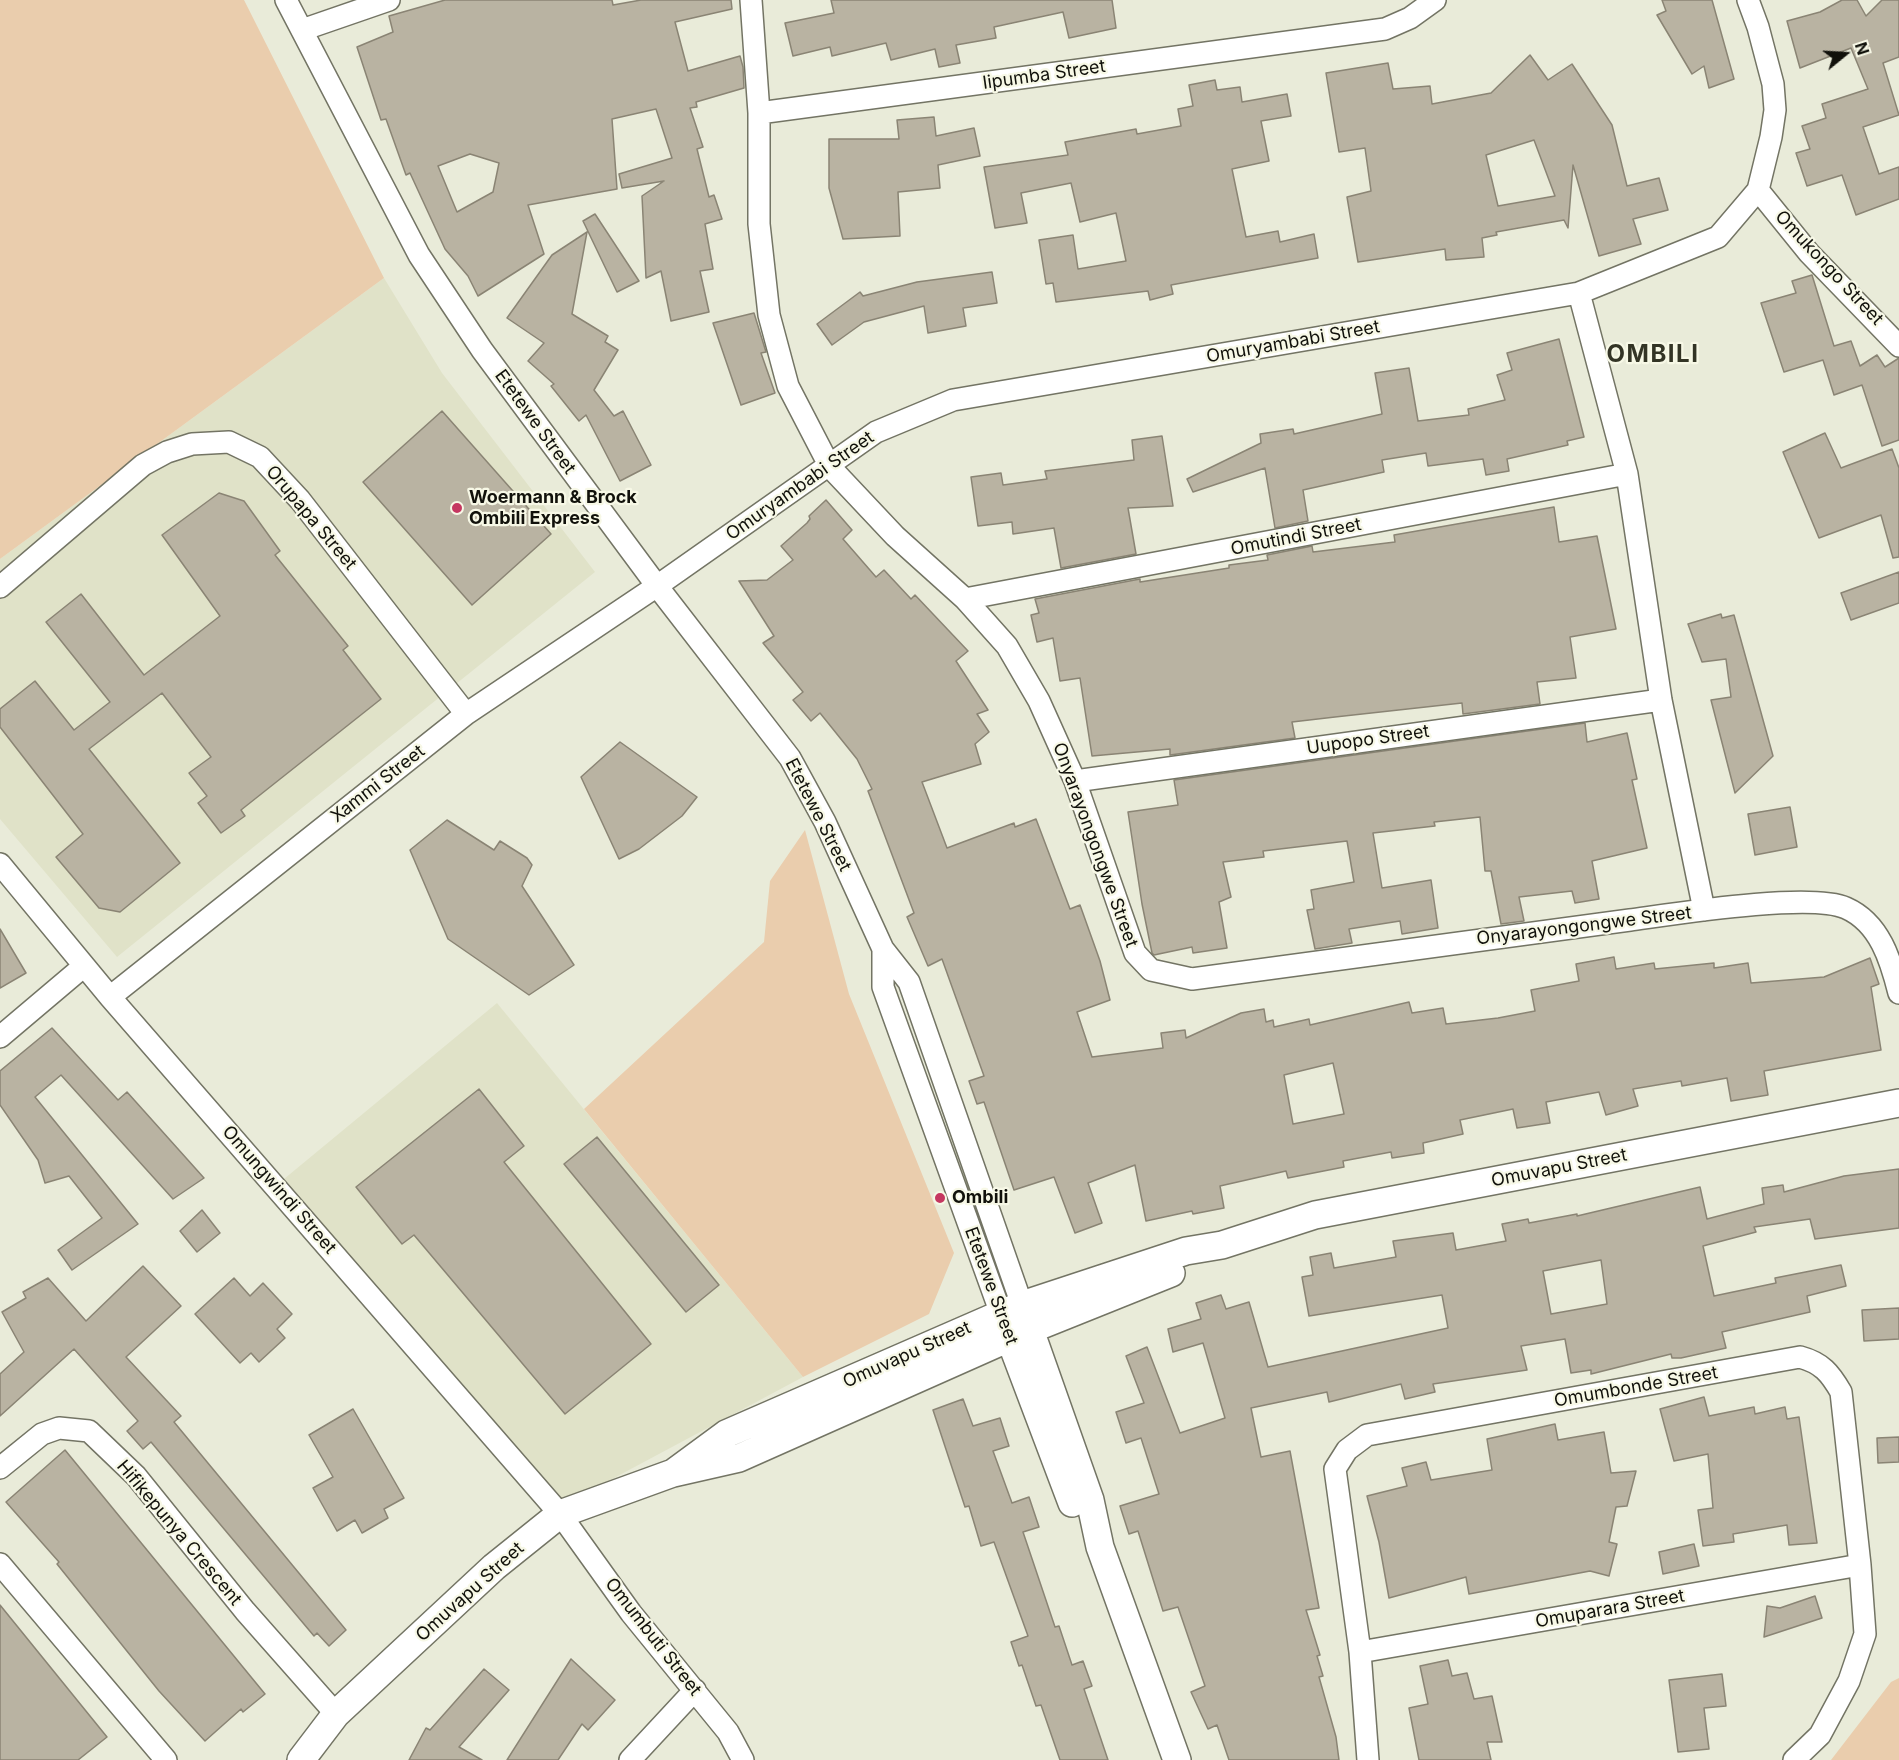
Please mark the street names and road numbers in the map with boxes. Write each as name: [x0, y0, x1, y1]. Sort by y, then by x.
street label: Iipumba Street: [981, 56, 1107, 94]
street label: Omukongo Street: [1770, 206, 1888, 330]
street label: Omuryambabi Street: [1205, 316, 1381, 368]
street label: Etetewe Street: [490, 366, 580, 478]
street label: Omuryambabi Street: [722, 427, 878, 545]
street label: Orupapa Street: [261, 461, 361, 575]
street label: Omutindi Street: [1229, 514, 1363, 560]
street label: Uupopo Street: [1305, 721, 1431, 759]
street label: Onyarayongongwe Street: [1048, 740, 1142, 950]
street label: Xammi Street: [327, 741, 429, 827]
street label: Etetewe Street: [780, 755, 856, 875]
street label: Onyarayongongwe Street: [1475, 902, 1693, 950]
street label: Omungwindi Street: [217, 1121, 341, 1259]
street label: Omuvapu Street: [1489, 1144, 1629, 1192]
street label: Etetewe Street: [960, 1224, 1022, 1348]
street label: Omuvapu Street: [840, 1317, 974, 1393]
street label: Omumbonde Street: [1553, 1362, 1719, 1412]
street label: Hifikepunya Crescent: [112, 1456, 246, 1610]
street label: Omuvapu Street: [412, 1538, 528, 1646]
street label: Omumbuti Street: [600, 1574, 706, 1700]
street label: Omuparara Street: [1534, 1585, 1686, 1633]

